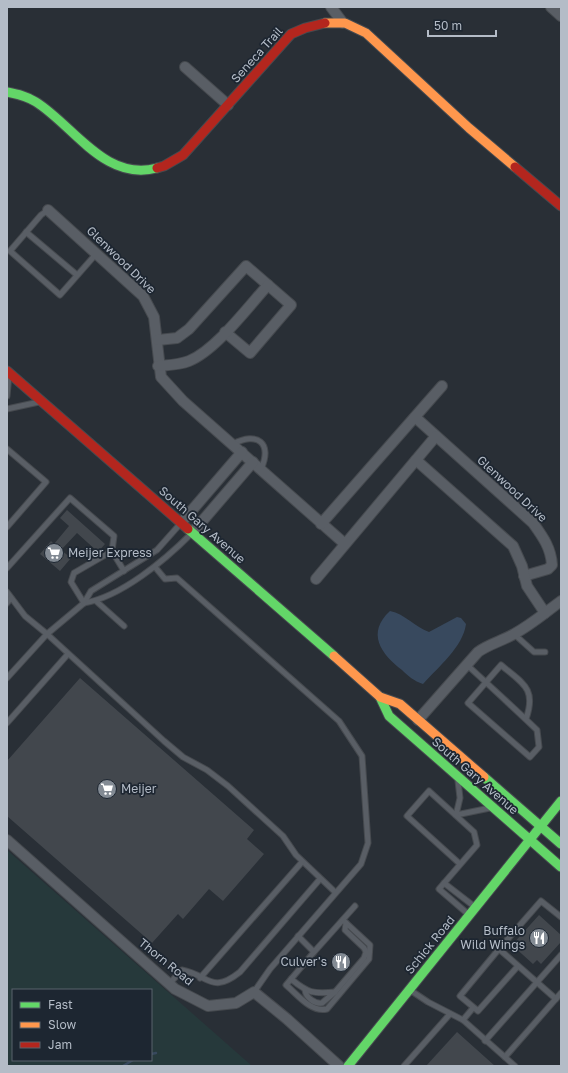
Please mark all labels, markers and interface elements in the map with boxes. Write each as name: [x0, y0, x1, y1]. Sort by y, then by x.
scale bar: [428, 12, 496, 38]
text: 50 m: [434, 18, 462, 33]
street label: Seneca Trail: [228, 23, 286, 86]
street label: Glenwood Drive: [84, 223, 159, 296]
street label: Glenwood Drive: [474, 452, 551, 525]
street label: South Gary Avenue: [156, 483, 249, 566]
supermarket icon: Meijer Express: [43, 542, 65, 564]
place label: Meijer Express: [68, 545, 152, 560]
street label: South Gary Avenue: [429, 734, 522, 817]
supermarket icon: Meijer: [96, 778, 118, 800]
place label: Meijer: [121, 781, 157, 796]
street label: Schick Road: [402, 913, 458, 977]
place label: Buffalo Wild Wings: [460, 923, 525, 952]
restaurant icon: Buffalo Wild Wings: [528, 927, 550, 949]
street label: Thorn Road: [136, 935, 197, 988]
restaurant icon: Culver's: [330, 951, 352, 973]
place label: Culver's: [280, 954, 327, 969]
legend: [12, 989, 152, 1061]
text: Fast: [48, 997, 73, 1012]
text: Slow: [48, 1017, 76, 1032]
text: Jam: [48, 1037, 72, 1052]

